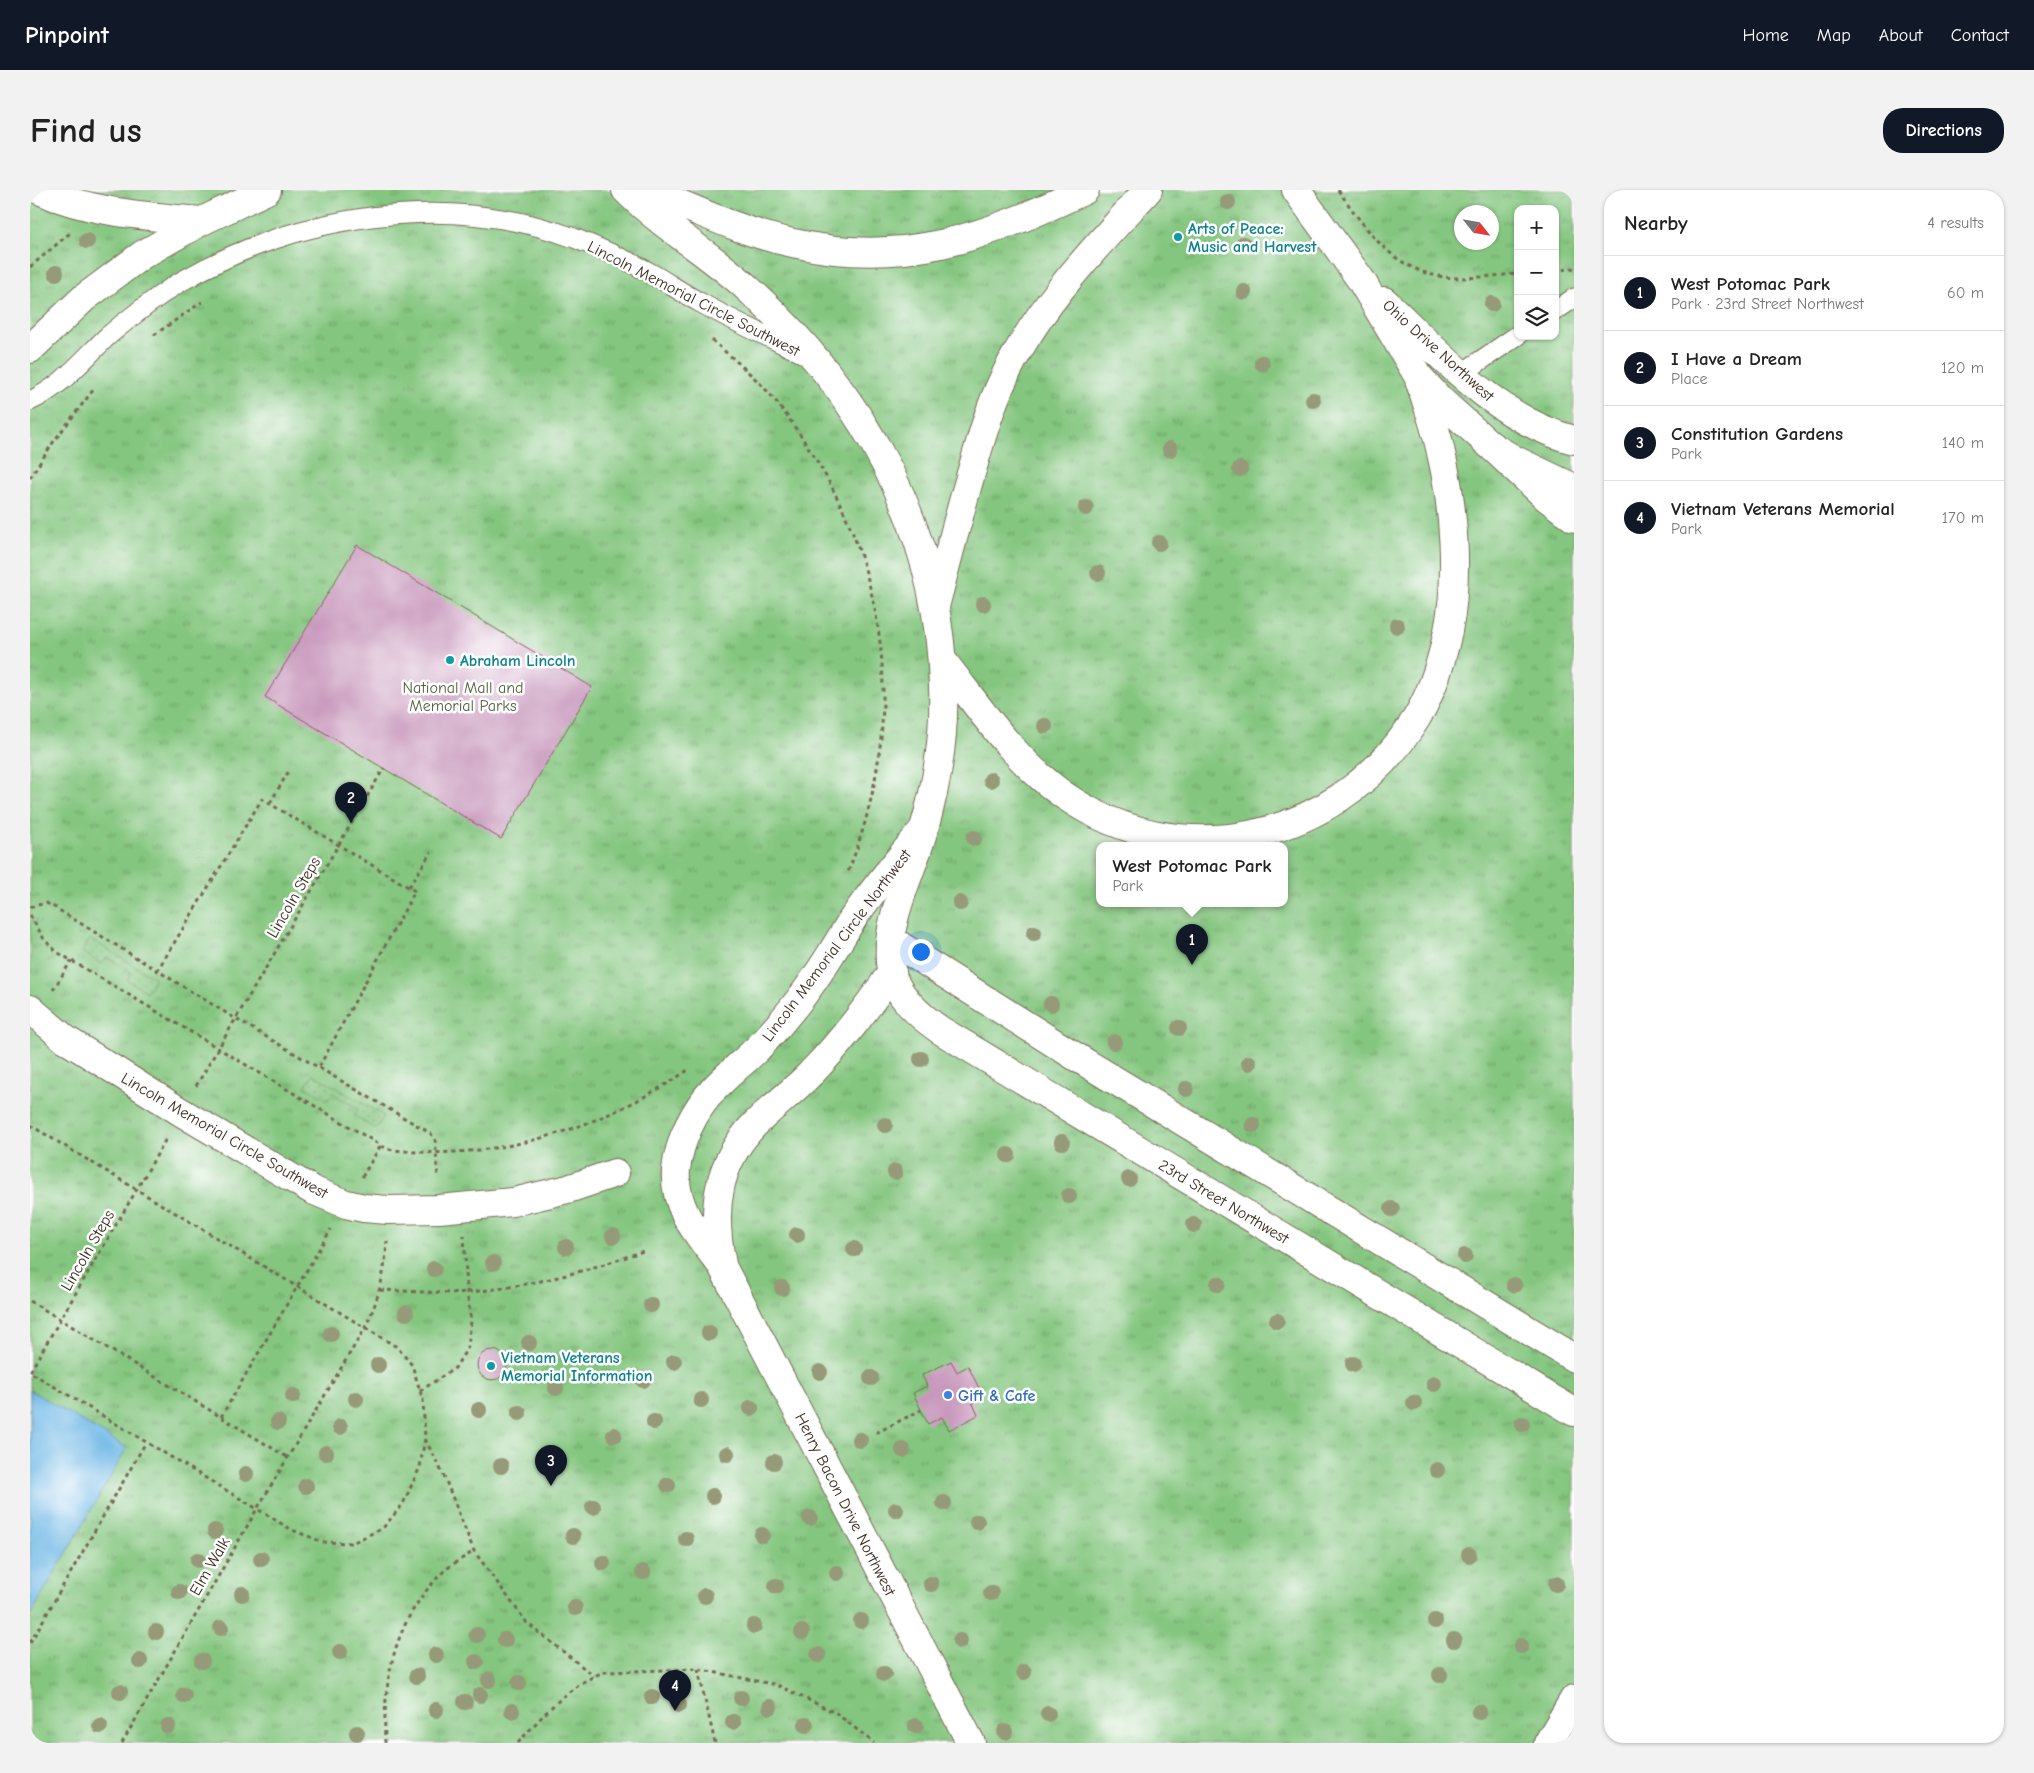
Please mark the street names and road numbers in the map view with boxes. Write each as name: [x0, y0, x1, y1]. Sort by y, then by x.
street label: Lincoln Memorial Circle Southwest: [584, 237, 803, 361]
street label: Ohio Drive Northwest: [1379, 296, 1498, 406]
street label: Lincoln Memorial Circle Northwest: [759, 846, 915, 1045]
street label: Lincoln Steps: [263, 854, 324, 941]
street label: Lincoln Memorial Circle Southwest: [118, 1069, 331, 1203]
street label: 23rd Street Northwest: [1155, 1156, 1292, 1248]
street label: Lincoln Steps: [57, 1207, 118, 1294]
street label: Henry Bacon Drive Northwest: [791, 1410, 899, 1599]
street label: Elm Walk: [186, 1534, 234, 1599]

